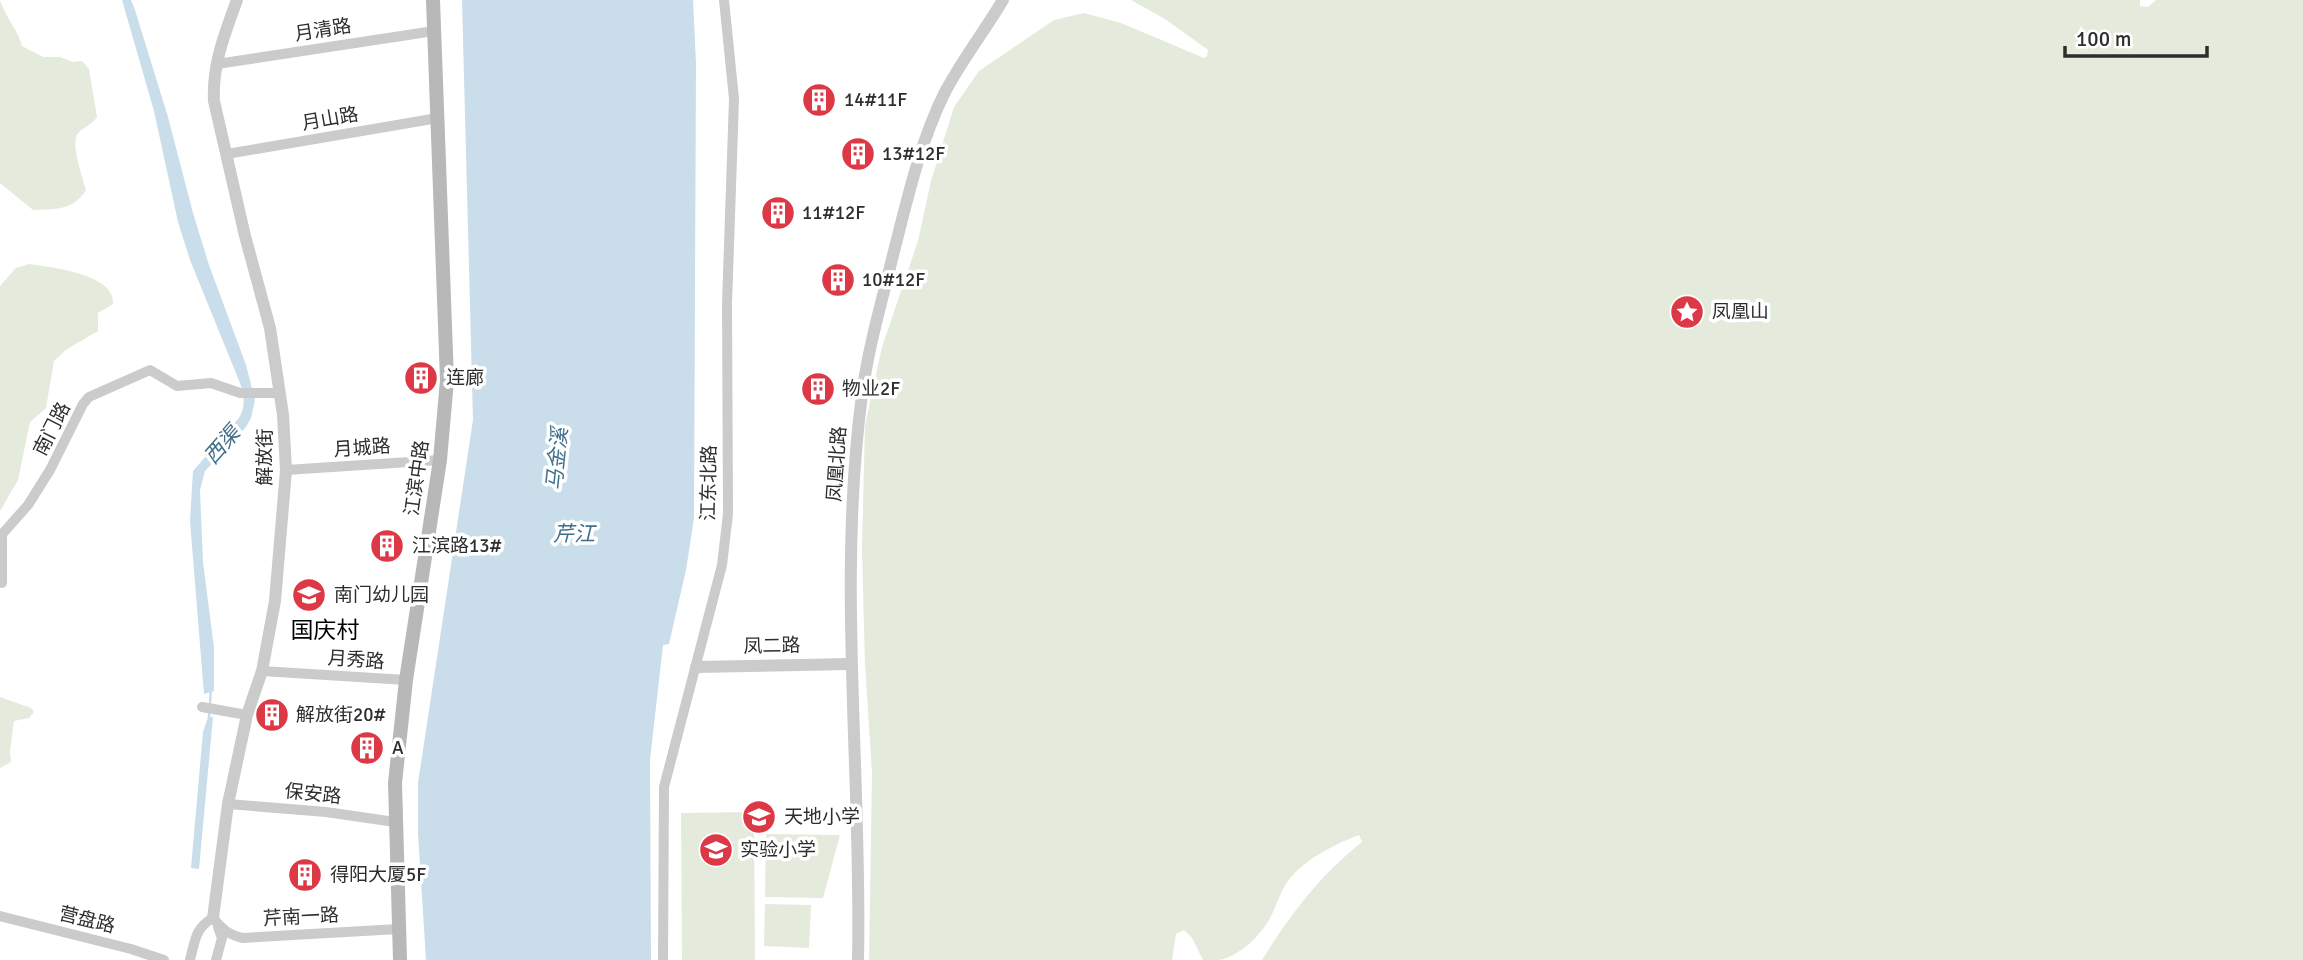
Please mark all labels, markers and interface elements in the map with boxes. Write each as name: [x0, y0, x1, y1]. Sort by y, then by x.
street label: 月清路: [293, 14, 353, 46]
scale bar: [2065, 14, 2207, 58]
text: 100 m: [2076, 26, 2131, 52]
building icon: 14#11F: [800, 81, 838, 119]
place label: 14#11F: [844, 88, 907, 112]
street label: 月山路: [300, 102, 360, 136]
building icon: 13#12F: [839, 135, 877, 173]
place label: 13#12F: [882, 142, 945, 166]
building icon: 11#12F: [759, 194, 797, 232]
place label: 11#12F: [802, 201, 865, 225]
building icon: 10#12F: [819, 261, 857, 299]
place label: 10#12F: [862, 268, 925, 292]
place icon: 凤凰山: [1668, 293, 1706, 331]
place label: 凤凰山: [1712, 300, 1769, 324]
building icon: 连廊: [402, 359, 440, 397]
place label: 连廊: [446, 366, 484, 390]
building icon: 物业2F: [799, 370, 837, 408]
place label: 物业2F: [842, 377, 900, 401]
street label: 南门路: [28, 398, 76, 460]
water label: 西渠: [198, 418, 248, 469]
water label: 马金溪: [541, 424, 573, 492]
street label: 凤凰北路: [822, 425, 852, 503]
street label: 解放街: [253, 428, 277, 486]
street label: 月城路: [333, 434, 391, 462]
street label: 江滨中路: [400, 439, 434, 517]
street label: 江东北路: [696, 445, 722, 521]
water label: 芹江: [553, 521, 597, 547]
building icon: 江滨路13#: [368, 527, 406, 565]
place label: 江滨路13#: [412, 534, 502, 558]
school or university icon: 南门幼儿园: [290, 576, 328, 614]
place label: 南门幼儿园: [334, 583, 429, 607]
district label: 国庆村: [291, 616, 360, 645]
street label: 凤二路: [743, 634, 801, 658]
street label: 月秀路: [327, 646, 385, 674]
building icon: 解放街20#: [253, 696, 291, 734]
place label: 解放街20#: [296, 703, 386, 727]
building icon: A: [348, 729, 386, 767]
place label: A: [392, 736, 404, 760]
street label: 保安路: [283, 779, 343, 809]
school or university icon: 天地小学: [740, 798, 778, 836]
place label: 天地小学: [784, 805, 860, 829]
school or university icon: 实验小学: [697, 831, 735, 869]
place label: 实验小学: [740, 838, 816, 862]
building icon: 得阳大厦5F: [286, 856, 324, 894]
place label: 得阳大厦5F: [330, 863, 426, 887]
street label: 营盘路: [56, 901, 118, 939]
street label: 芹南一路: [262, 903, 340, 931]

